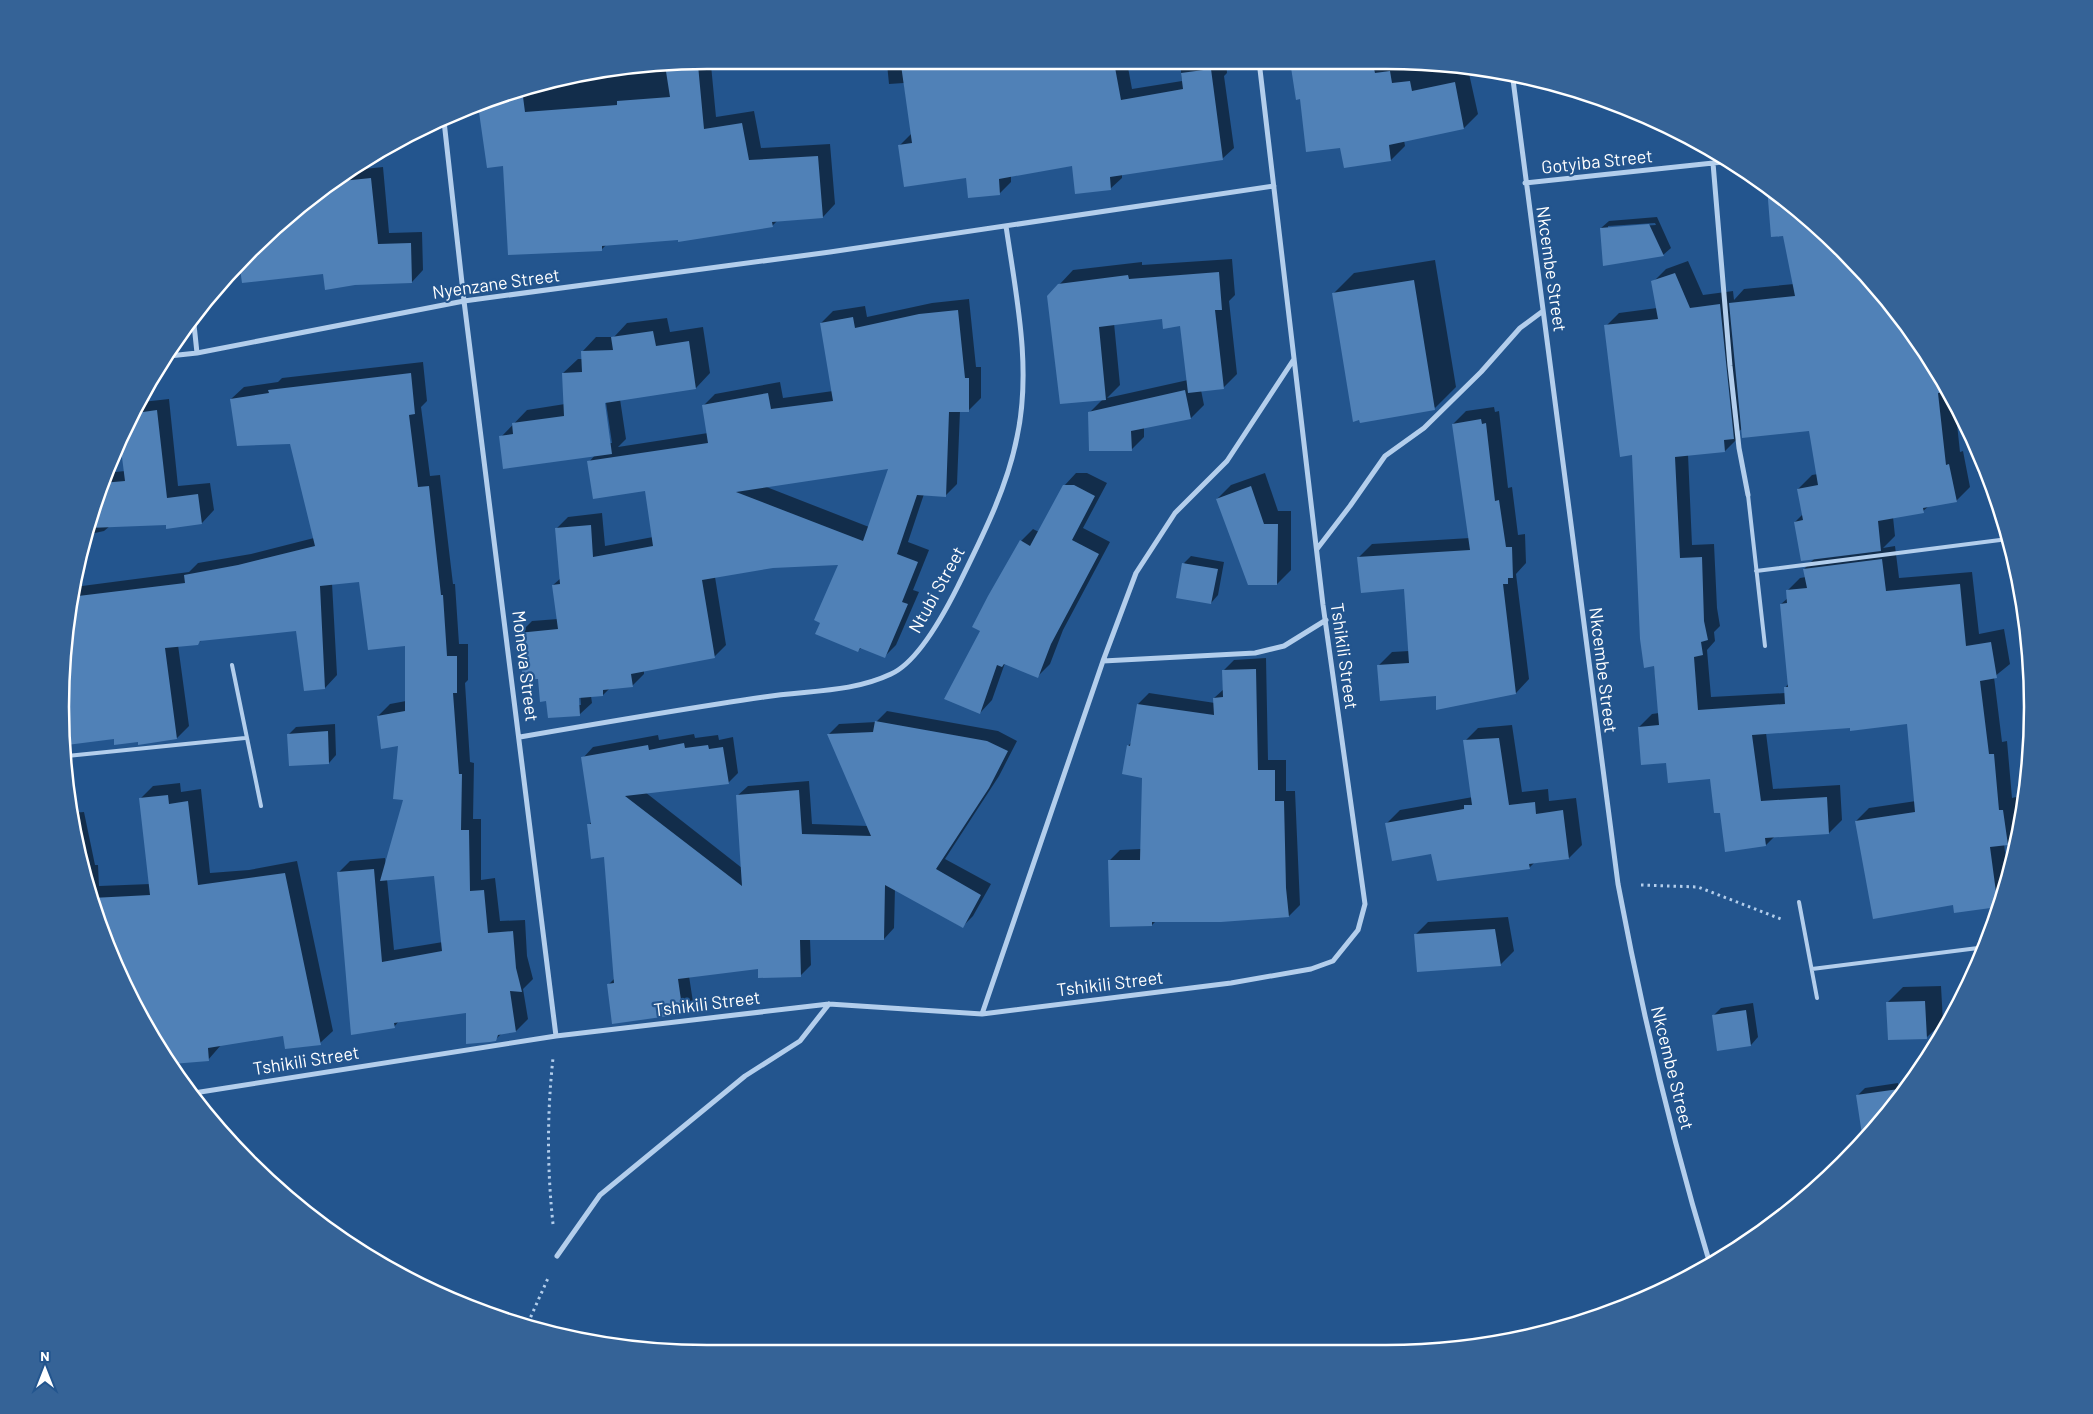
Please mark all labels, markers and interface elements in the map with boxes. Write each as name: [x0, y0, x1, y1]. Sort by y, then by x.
street label: Gotyiba Street: [1540, 144, 1654, 178]
street label: Nkcembe Street: [1532, 205, 1572, 333]
street label: Nyenzane Street: [431, 263, 561, 303]
street label: Ntubi Street: [903, 542, 969, 637]
street label: Tshikili Street: [1327, 601, 1363, 711]
street label: Nkcembe Street: [1585, 606, 1623, 734]
street label: Moneva Street: [508, 609, 544, 723]
street label: Tshikili Street: [1055, 966, 1165, 1000]
street label: Tshikili Street: [652, 986, 762, 1020]
street label: Nkcembe Street: [1647, 1004, 1699, 1132]
street label: Tshikili Street: [251, 1041, 361, 1079]
north arrow: [20, 1344, 70, 1394]
text: N: [40, 1347, 50, 1364]

